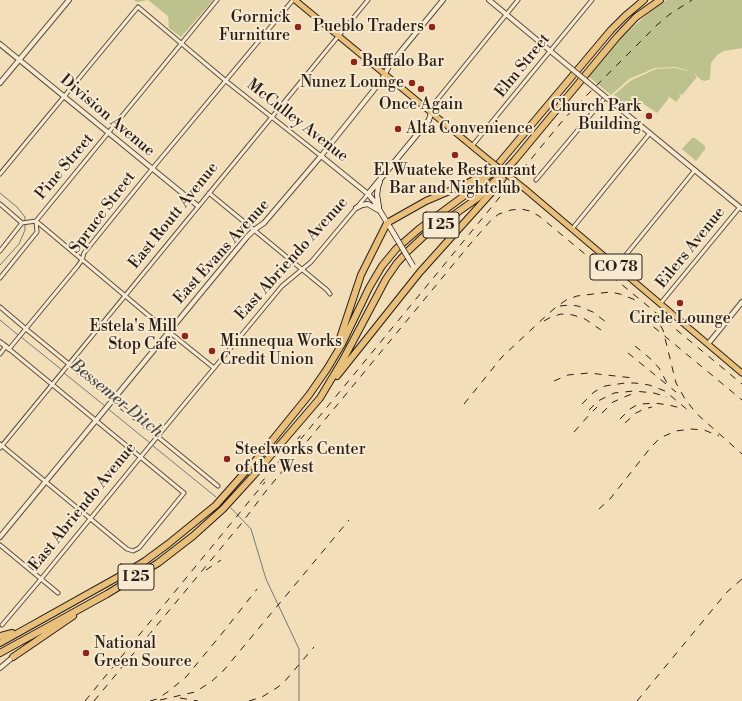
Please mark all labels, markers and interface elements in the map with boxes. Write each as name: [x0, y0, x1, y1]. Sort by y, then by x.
place label: Gornick Furniture: [219, 8, 290, 46]
place label: Pueblo Traders: [313, 17, 424, 37]
marker: Gornick Furniture: [293, 22, 303, 32]
marker: Pueblo Traders: [427, 22, 437, 32]
street label: Elm Street: [491, 30, 555, 102]
place label: Buffalo Bar: [362, 52, 444, 72]
marker: Buffalo Bar: [349, 57, 359, 67]
street label: Division Avenue: [56, 71, 158, 161]
place label: Nunez Lounge: [300, 73, 404, 93]
street label: McCulley Avenue: [242, 75, 352, 167]
marker: Nunez Lounge: [407, 78, 417, 88]
marker: Once Again: [416, 84, 426, 94]
place label: Once Again: [379, 95, 463, 115]
place label: Church Park Building: [551, 97, 641, 135]
marker: Church Park Building: [644, 111, 654, 121]
place label: Alta Convenience: [406, 119, 533, 139]
marker: Alta Convenience: [393, 124, 403, 134]
street label: Pine Street: [32, 130, 98, 204]
marker: El Wuateke Restaurant Bar and Nightclub: [450, 150, 460, 160]
street label: East Routt Avenue: [125, 159, 223, 273]
place label: El Wuateke Restaurant Bar and Nightclub: [374, 161, 536, 199]
street label: Spruce Street: [66, 168, 140, 258]
street label: East Abriendo Avenue: [232, 193, 352, 325]
street label: East Evans Avenue: [170, 196, 274, 308]
street label: Eilers Avenue: [652, 203, 730, 293]
road number: I 25: [423, 212, 459, 238]
road number: CO 78: [590, 254, 642, 280]
marker: Circle Lounge: [675, 298, 685, 308]
place label: Circle Lounge: [629, 309, 731, 329]
place label: Estela's Mill Stop Cafe: [90, 317, 177, 355]
marker: Estela's Mill Stop Cafe: [180, 331, 190, 341]
place label: Minnequa Works Credit Union: [220, 332, 342, 370]
marker: Minnequa Works Credit Union: [207, 346, 217, 356]
water label: Bessemer Ditch: [65, 355, 167, 443]
street label: East Abriendo Avenue: [25, 439, 141, 575]
place label: Steelworks Center of the West: [235, 440, 366, 478]
marker: Steelworks Center of the West: [222, 454, 232, 464]
road number: I 25: [118, 564, 154, 590]
place label: National Green Source: [94, 634, 192, 672]
marker: National Green Source: [81, 648, 91, 658]

